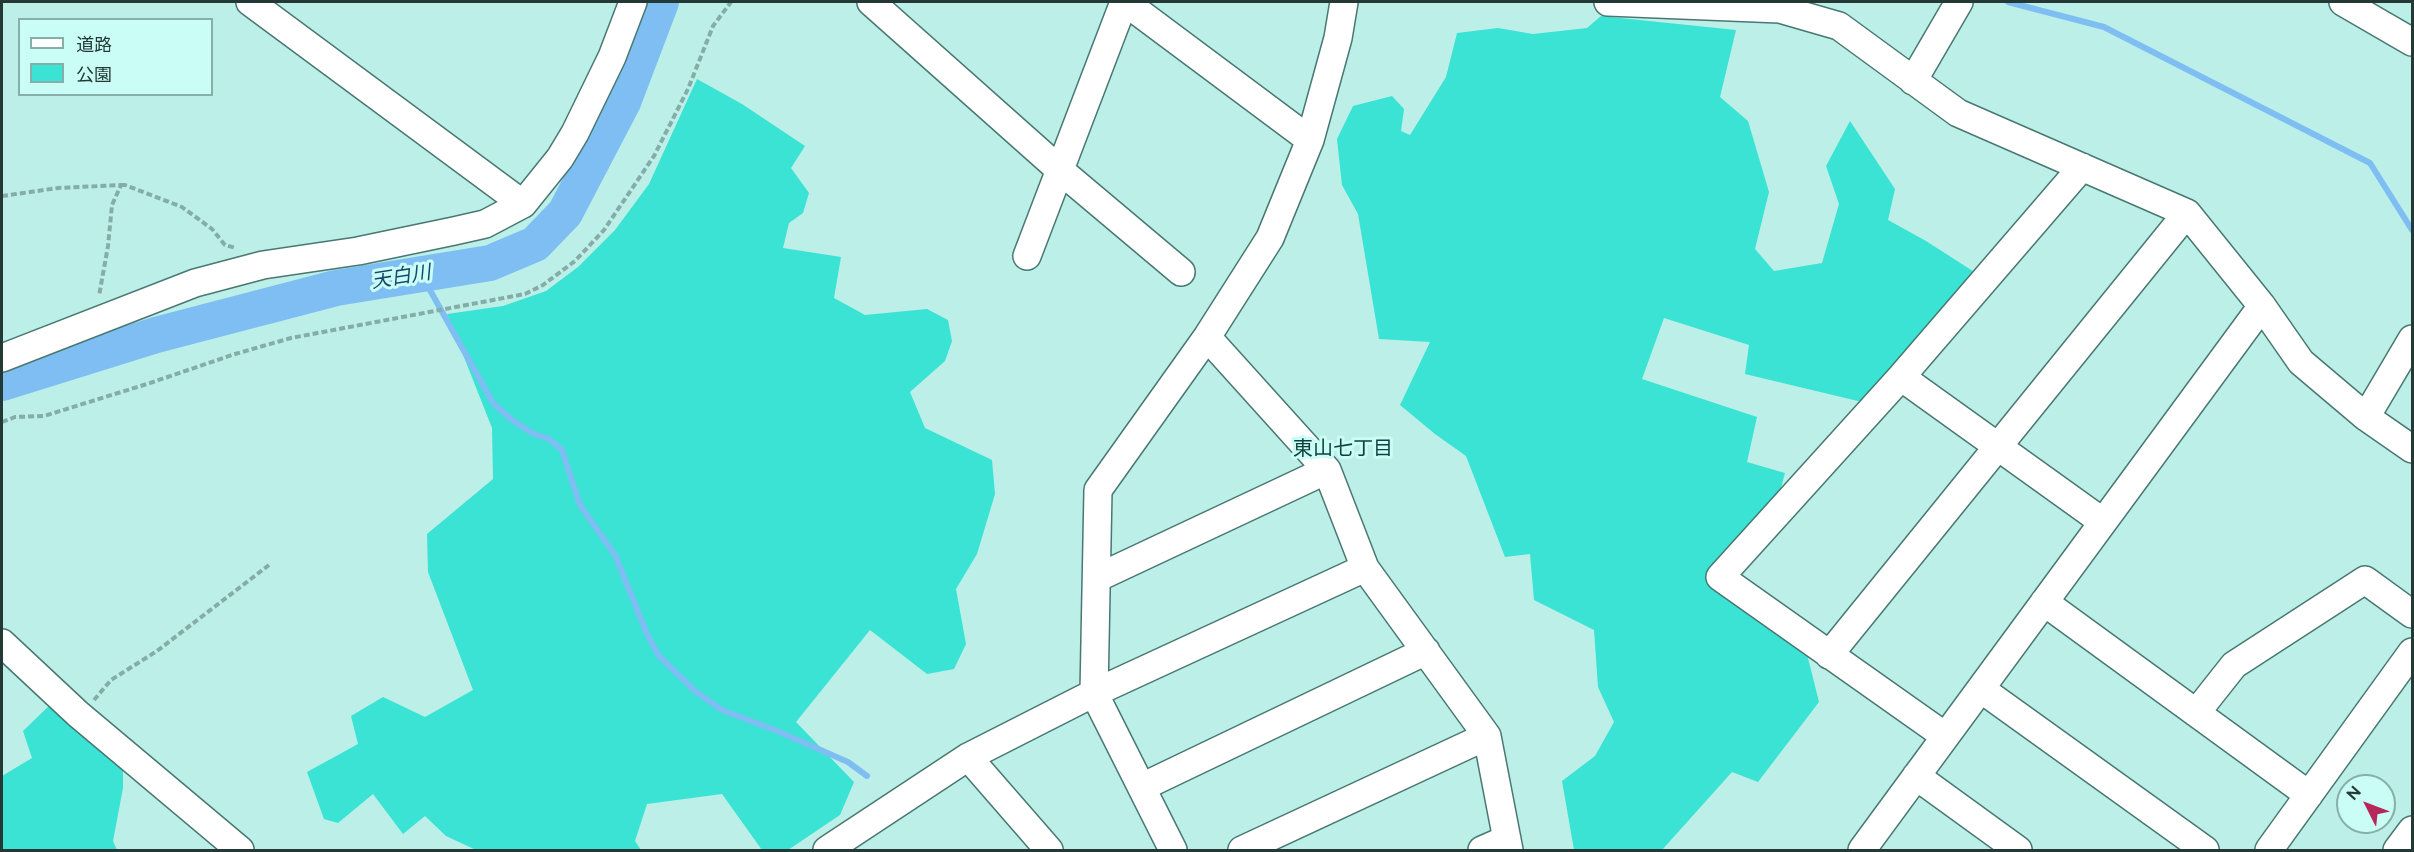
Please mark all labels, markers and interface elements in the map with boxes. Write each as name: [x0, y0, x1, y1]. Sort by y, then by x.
legend: [18, 18, 213, 96]
text: 道路: [76, 34, 112, 55]
text: 公園: [76, 64, 112, 85]
water label: 天白川: [369, 260, 433, 294]
district label: 東山七丁目: [1293, 437, 1393, 461]
north arrow: [2336, 774, 2396, 834]
text: N: [2343, 782, 2365, 804]

